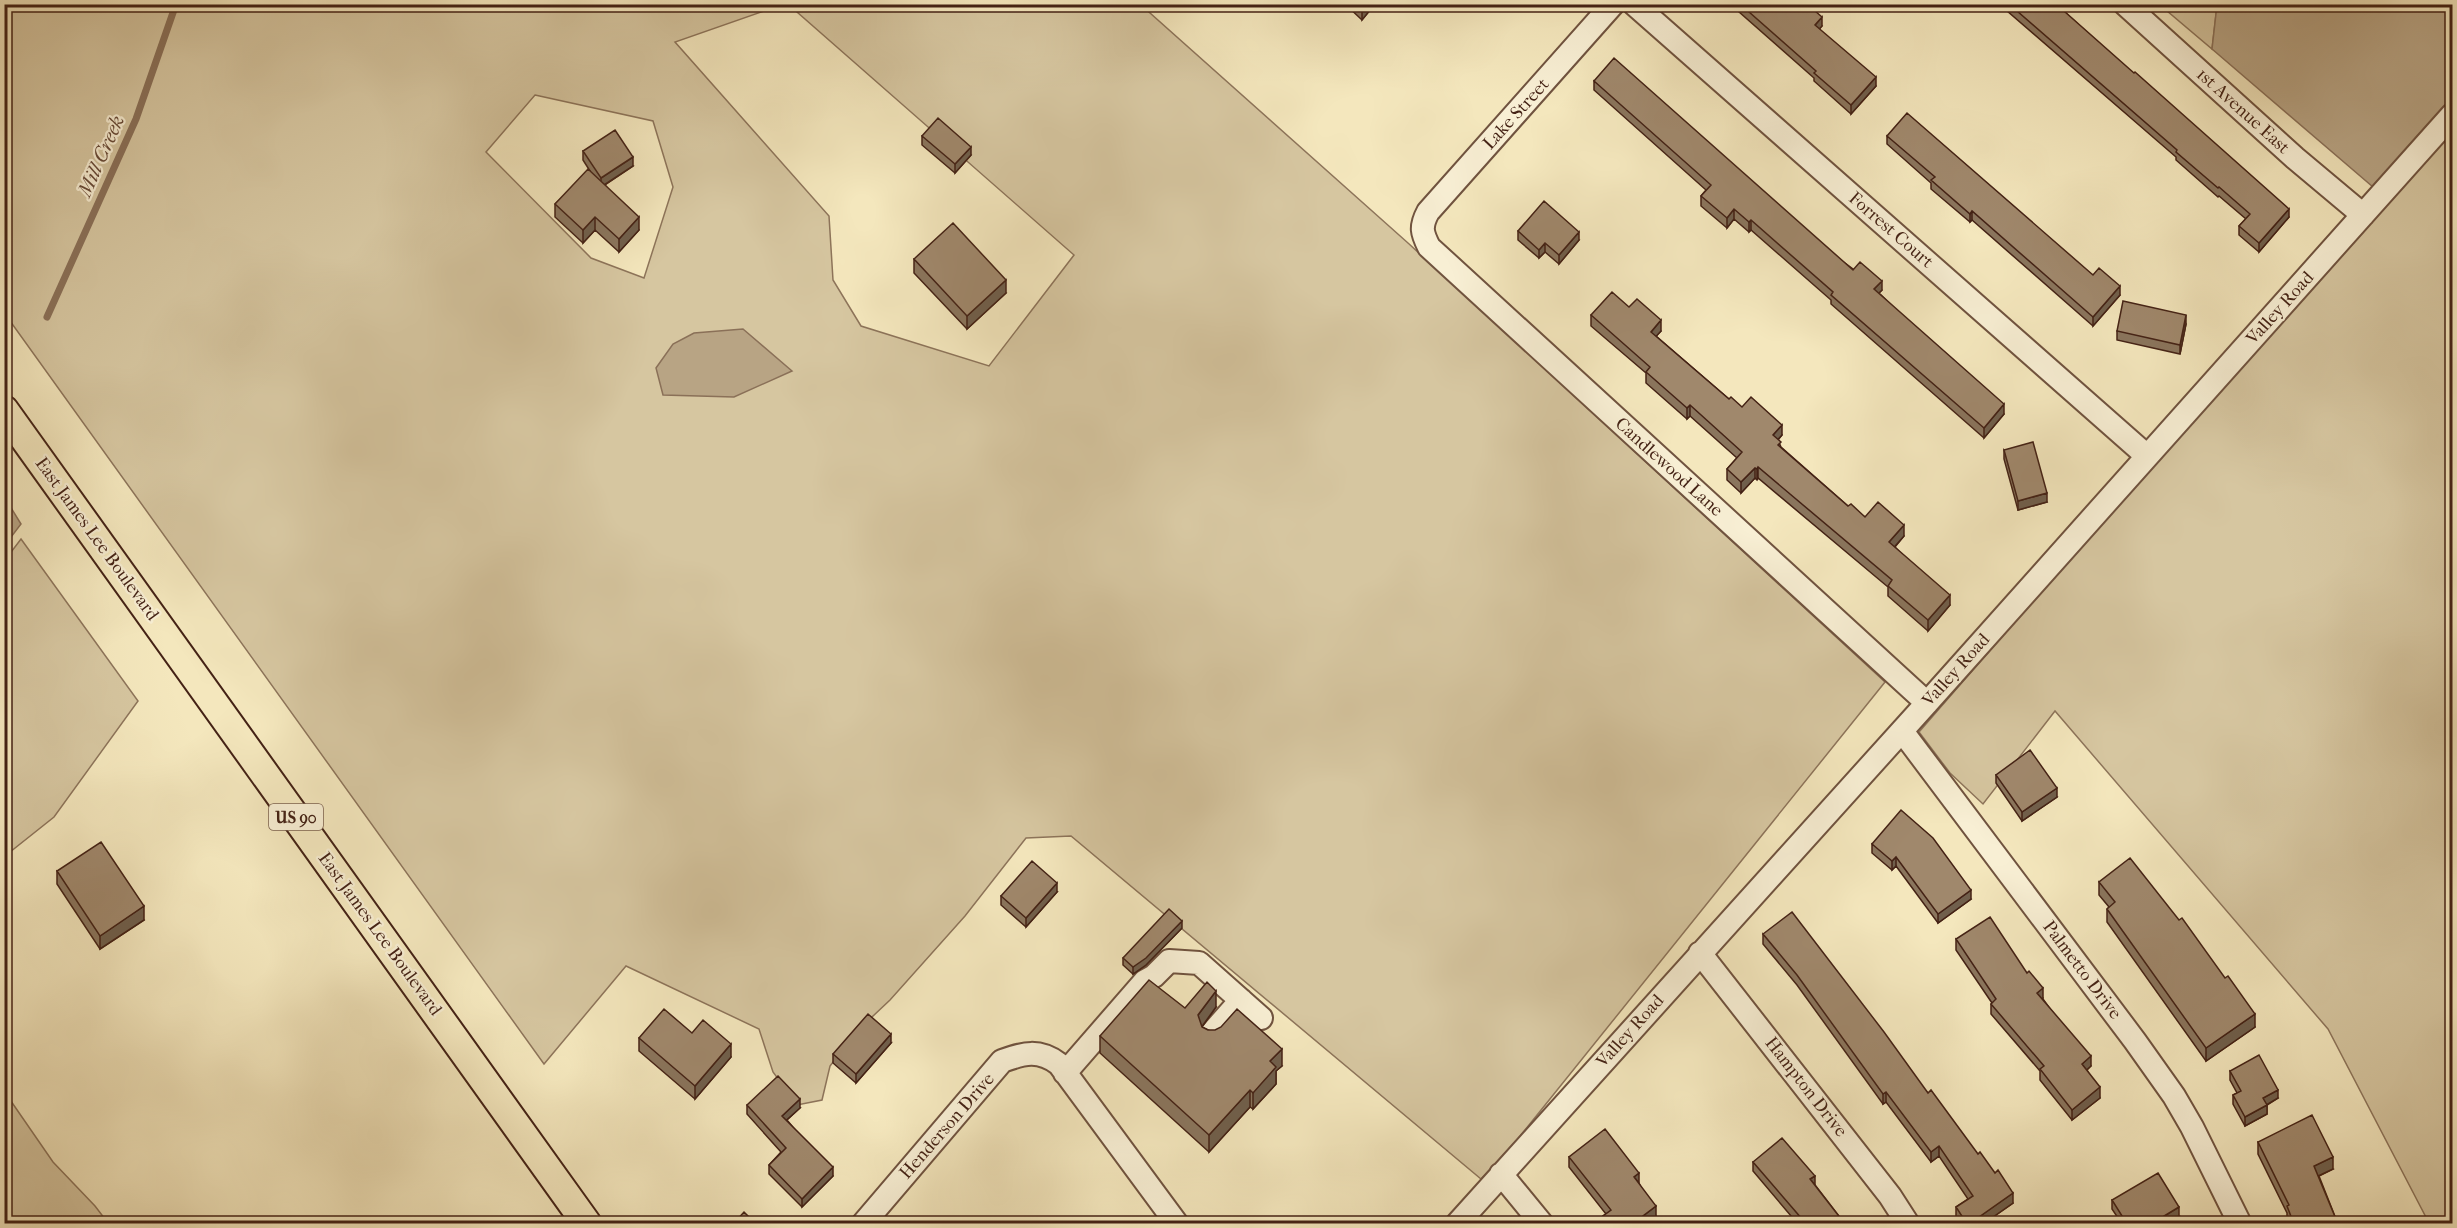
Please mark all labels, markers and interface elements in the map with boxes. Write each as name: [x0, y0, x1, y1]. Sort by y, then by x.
street label: 1st Avenue East: [2192, 64, 2294, 159]
street label: Lake Street: [1479, 74, 1554, 154]
water label: Mill Creek: [72, 112, 129, 202]
street label: Forrest Court: [1844, 188, 1938, 273]
street label: Valley Road: [2241, 267, 2318, 350]
street label: Candlewood Lane: [1611, 413, 1727, 521]
street label: East James Lee Boulevard: [31, 453, 163, 625]
street label: Valley Road: [1917, 629, 1994, 712]
road number: US 90: [269, 804, 323, 830]
street label: East James Lee Boulevard: [314, 848, 446, 1020]
street label: Palmetto Drive: [2038, 917, 2126, 1023]
street label: Valley Road: [1591, 990, 1668, 1073]
street label: Hampton Drive: [1760, 1033, 1852, 1141]
street label: Henderson Drive: [895, 1069, 999, 1183]

